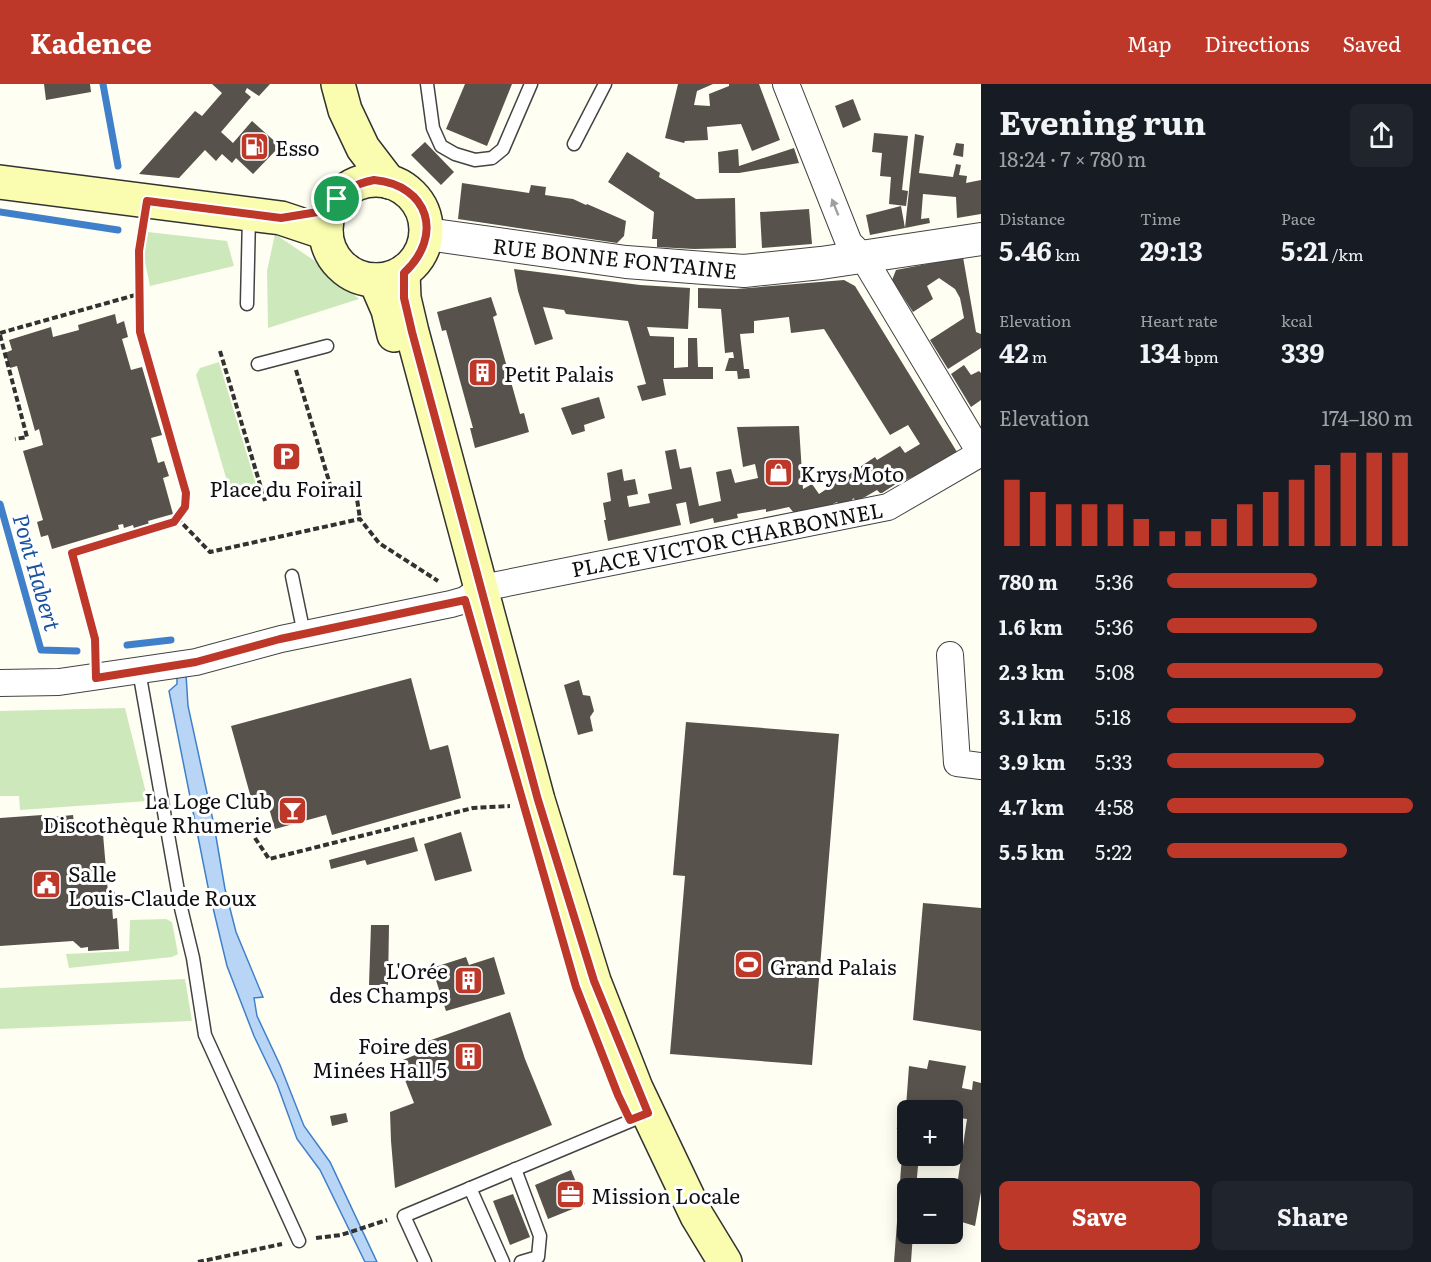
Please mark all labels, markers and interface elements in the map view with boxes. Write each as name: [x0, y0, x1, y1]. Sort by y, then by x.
text: Kadence: [30, 21, 152, 63]
text: Map: [1127, 27, 1172, 58]
text: Directions: [1205, 27, 1310, 58]
text: Saved: [1343, 27, 1401, 58]
text: Evening run: [999, 96, 1206, 145]
button: share: [1350, 104, 1413, 167]
fuel station icon: Esso: [238, 130, 270, 162]
place label: Esso: [275, 131, 320, 162]
text: 18:24 · 7 × 780 m: [999, 143, 1146, 173]
pin: [311, 173, 362, 224]
icon: arrive: [320, 182, 353, 215]
one-way arrow: [830, 198, 839, 216]
text: Distance: [999, 206, 1065, 230]
text: Time: [1140, 206, 1181, 230]
text: Pace: [1281, 206, 1315, 230]
street label: RUE BONNE FONTAINE: [491, 229, 739, 285]
text: 5.46: [999, 230, 1052, 269]
text: 29:13: [1140, 230, 1203, 269]
text: 5:21: [1281, 230, 1328, 269]
text: km: [1052, 242, 1080, 266]
text: /km: [1328, 242, 1364, 266]
text: Elevation: [999, 308, 1071, 332]
text: Heart rate: [1140, 308, 1218, 332]
text: kcal: [1281, 308, 1313, 332]
text: 42: [999, 332, 1029, 371]
text: 134: [1140, 332, 1181, 371]
text: 339: [1281, 332, 1324, 371]
text: m: [1029, 344, 1047, 368]
text: bpm: [1181, 344, 1219, 368]
building icon: Petit Palais: [467, 356, 499, 388]
place label: Petit Palais: [504, 357, 614, 388]
text: Elevation: [999, 402, 1089, 432]
text: 174–180 m: [1322, 402, 1413, 432]
parking icon: Place du Foirail: [270, 440, 302, 472]
shop icon: Krys Moto: [763, 456, 795, 488]
place label: Krys Moto: [800, 457, 904, 488]
place label: Place du Foirail: [209, 472, 363, 503]
street label: PLACE VICTOR CHARBONNEL: [569, 493, 885, 583]
water label: Pont Habert: [6, 509, 71, 635]
text: 780 m: [999, 566, 1058, 596]
text: 5:36: [1095, 566, 1133, 596]
text: 1.6 km: [999, 611, 1063, 641]
text: 5:36: [1095, 611, 1133, 641]
text: 2.3 km: [999, 656, 1065, 686]
text: 5:08: [1095, 656, 1134, 686]
text: 3.1 km: [999, 701, 1062, 731]
text: 5:18: [1095, 701, 1131, 731]
text: 3.9 km: [999, 746, 1066, 776]
text: 5:33: [1095, 746, 1133, 776]
place label: La Loge Club Discothèque Rhumerie: [43, 784, 272, 839]
text: 4.7 km: [999, 791, 1064, 821]
text: 4:58: [1095, 791, 1134, 821]
bar icon: La Loge Club Discothèque Rhumerie: [277, 795, 309, 827]
text: 5.5 km: [999, 836, 1065, 866]
text: 5:22: [1095, 836, 1132, 866]
place label: Salle Louis-Claude Roux: [68, 857, 256, 912]
public building icon: Salle Louis-Claude Roux: [31, 868, 63, 900]
sports icon: Grand Palais: [733, 949, 765, 981]
place label: Grand Palais: [770, 950, 896, 981]
place label: L'Orée des Champs: [329, 954, 448, 1009]
building icon: L'Orée des Champs: [453, 965, 485, 997]
place label: Foire des Minées Hall 5: [312, 1029, 447, 1084]
building icon: Foire des Minées Hall 5: [452, 1040, 484, 1072]
map controls: [897, 1100, 963, 1244]
button: +: [897, 1100, 963, 1166]
office icon: Mission Locale: [554, 1178, 586, 1210]
button: −: [897, 1178, 963, 1244]
place label: Mission Locale: [591, 1179, 740, 1210]
button: Save: [999, 1181, 1200, 1250]
button: Share: [1212, 1181, 1413, 1250]

